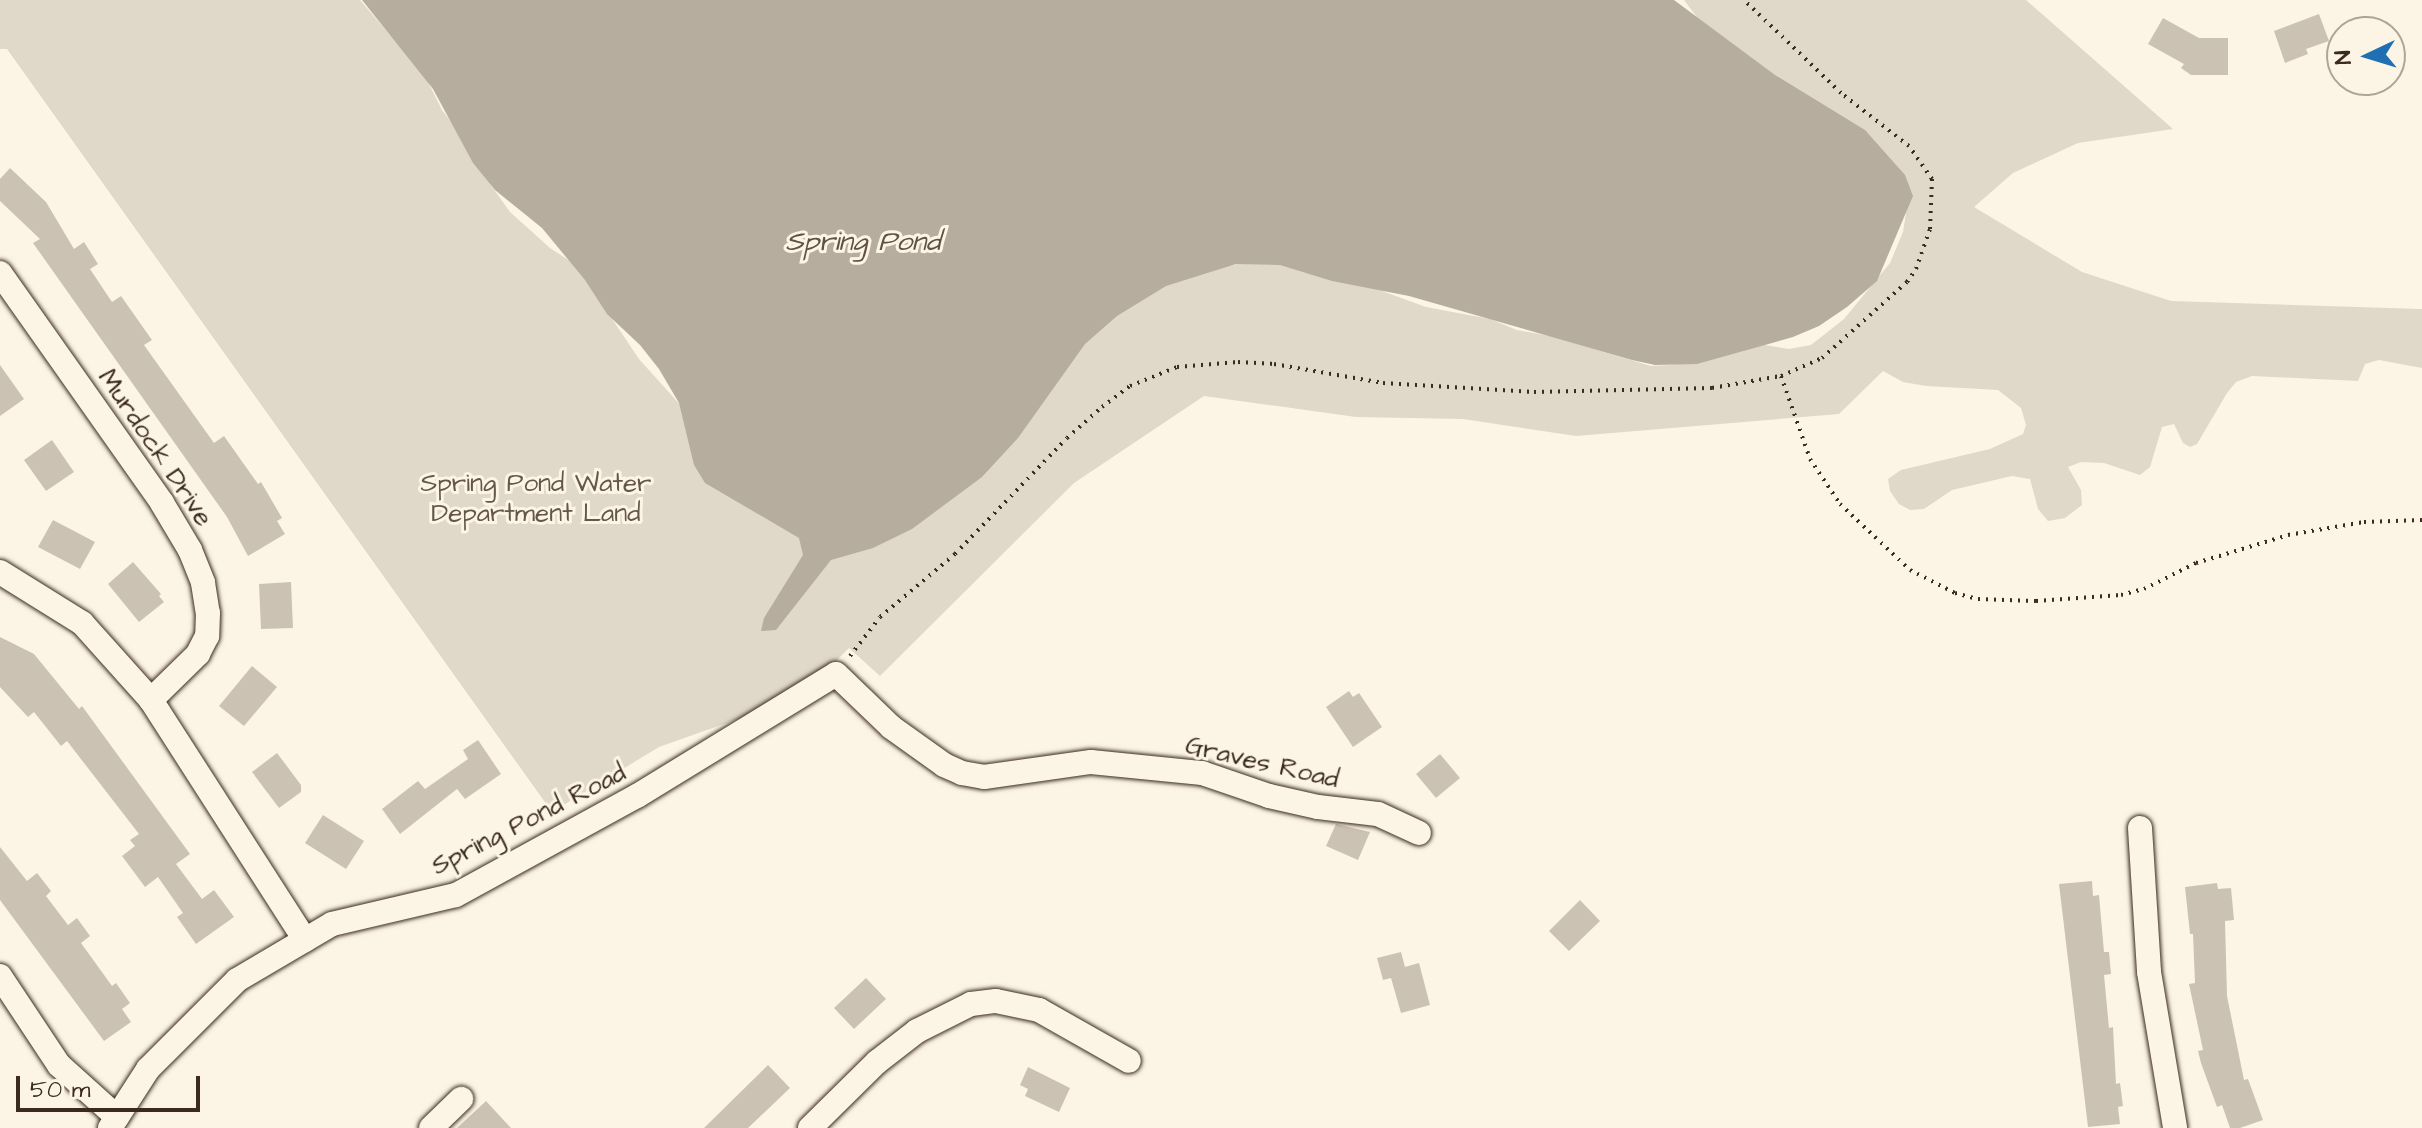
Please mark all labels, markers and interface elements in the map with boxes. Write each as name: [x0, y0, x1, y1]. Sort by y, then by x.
north arrow: [2326, 16, 2406, 96]
text: N: [2328, 50, 2359, 66]
water label: Spring Pond: [786, 225, 940, 259]
street label: Murdock Drive: [91, 364, 219, 532]
park label: Spring Pond Water Department Land: [421, 468, 651, 530]
street label: Graves Road: [1182, 730, 1342, 796]
street label: Spring Pond Road: [427, 758, 631, 882]
scale bar: [20, 1060, 204, 1110]
text: 50 m: [30, 1073, 90, 1107]

